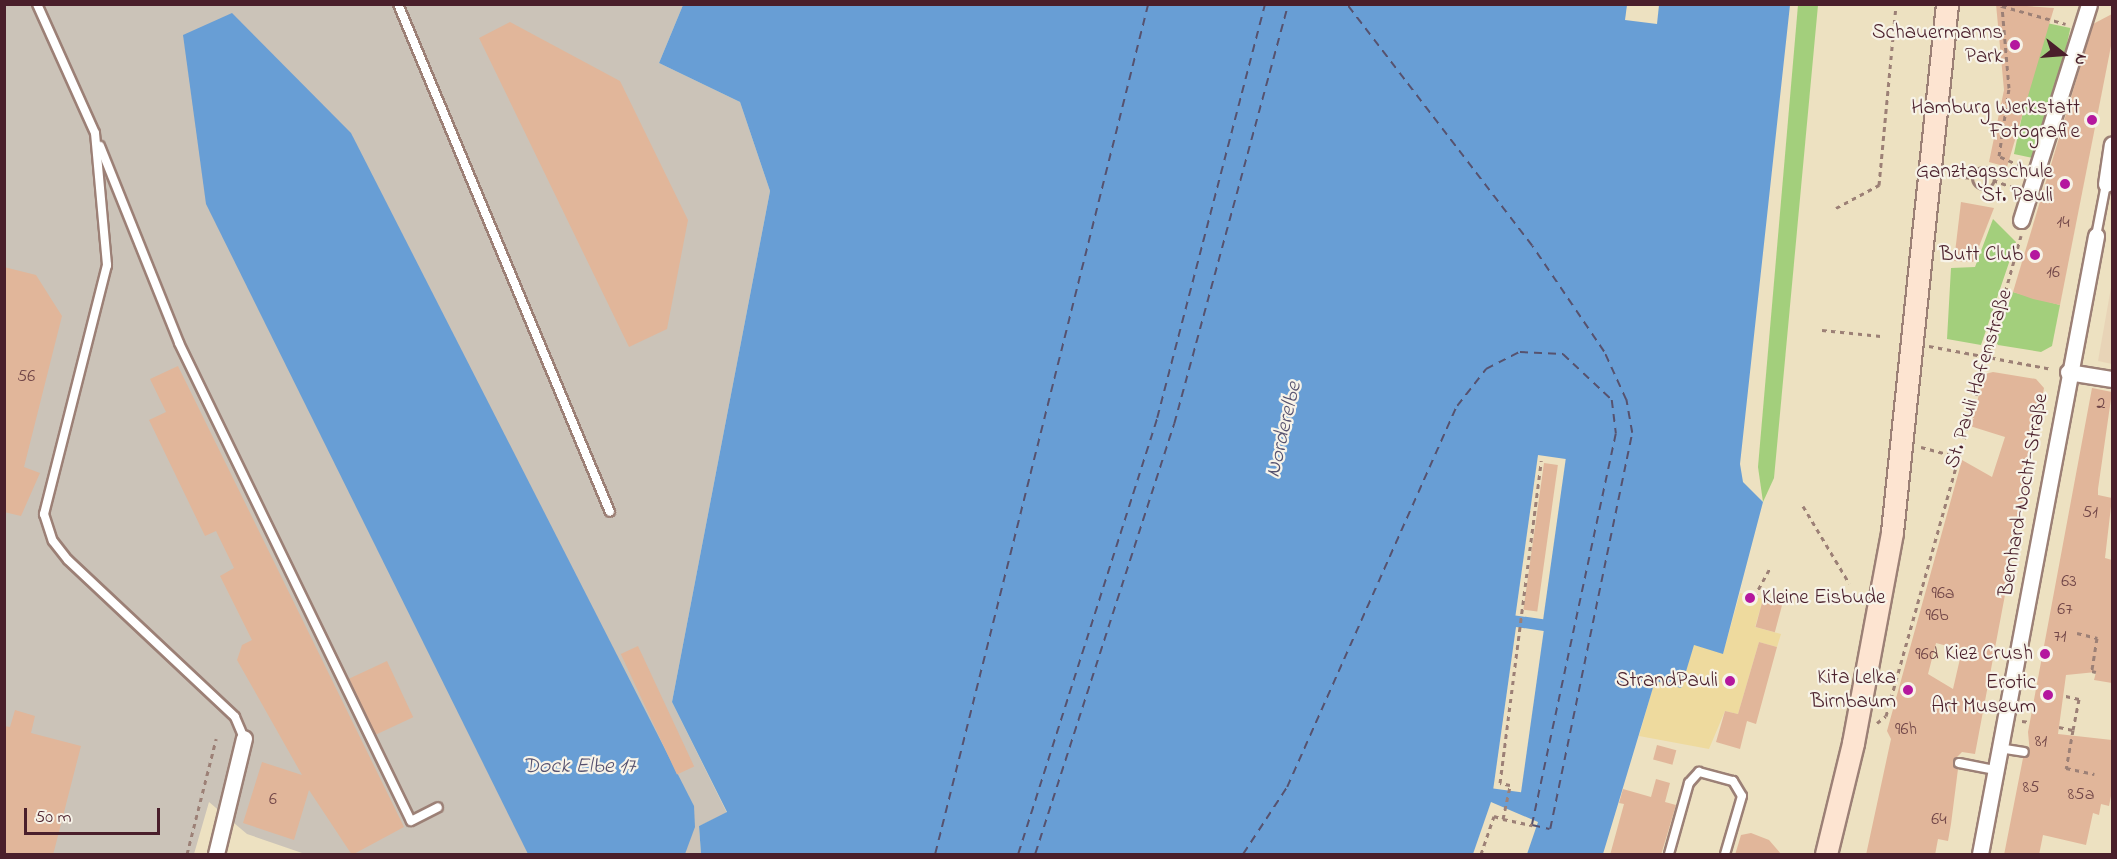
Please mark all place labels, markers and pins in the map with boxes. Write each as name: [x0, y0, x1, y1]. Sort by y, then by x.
place label: Schauermanns Park: [1872, 20, 2003, 70]
marker: Schauermanns Park: [2008, 38, 2022, 52]
place label: Hamburg Werkstatt Fotografie: [1911, 95, 2080, 145]
marker: Hamburg Werkstatt Fotografie: [2085, 113, 2099, 127]
place label: Ganztagsschule St. Pauli: [1916, 159, 2053, 209]
marker: Ganztagsschule St. Pauli: [2058, 177, 2072, 191]
place label: Butt Club: [1939, 242, 2023, 268]
marker: Butt Club: [2028, 248, 2042, 262]
place label: Kleine Eisbude: [1762, 585, 1885, 611]
marker: Kleine Eisbude: [1743, 591, 1757, 605]
place label: Kiez Crush: [1945, 641, 2033, 667]
marker: Kiez Crush: [2038, 647, 2052, 661]
place label: Kita Lelka Birnbaum: [1811, 665, 1896, 715]
place label: StrandPauli: [1616, 668, 1718, 694]
place label: Erotic Art Museum: [1931, 670, 2036, 720]
marker: StrandPauli: [1723, 674, 1737, 688]
marker: Kita Lelka Birnbaum: [1901, 683, 1915, 697]
marker: Erotic Art Museum: [2041, 688, 2055, 702]

